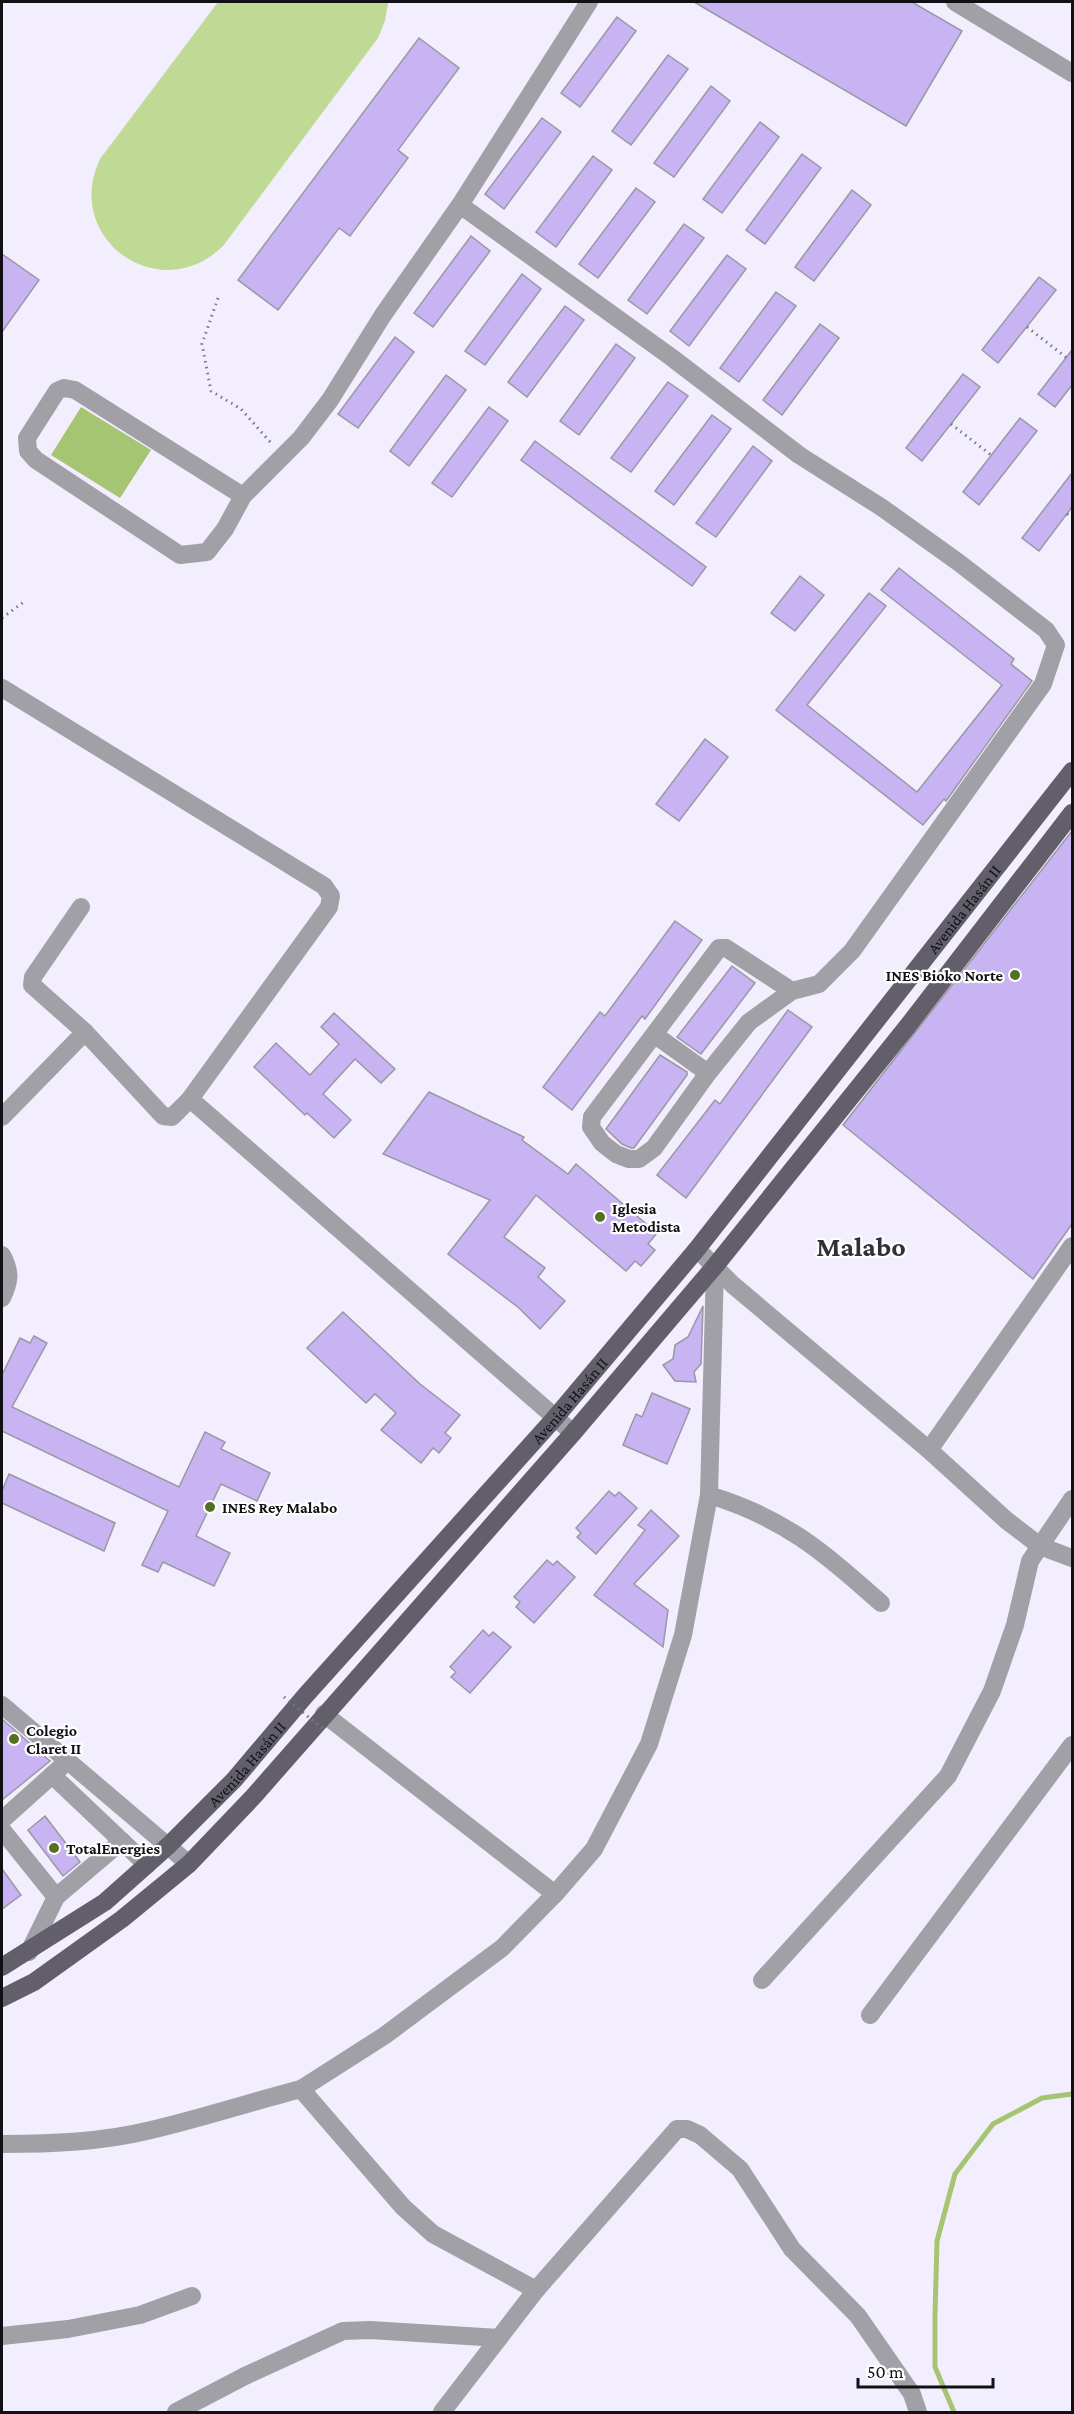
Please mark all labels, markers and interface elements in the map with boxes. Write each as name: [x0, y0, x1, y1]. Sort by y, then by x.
street label: Avenida Hasán II: [924, 861, 1004, 957]
place label: INES Bioko Norte: [886, 967, 1004, 984]
marker: INES Bioko Norte: [1008, 968, 1022, 982]
place label: Iglesia Metodista: [612, 1200, 681, 1235]
marker: Iglesia Metodista: [593, 1210, 607, 1224]
district label: Malabo: [816, 1231, 906, 1262]
street label: Avenida Hasán II: [528, 1354, 611, 1447]
place label: INES Rey Malabo: [222, 1499, 337, 1516]
marker: INES Rey Malabo: [203, 1500, 217, 1514]
street label: Avenida Hasán II: [205, 1718, 289, 1809]
place label: Colegio Claret II: [26, 1722, 81, 1757]
marker: Colegio Claret II: [7, 1732, 21, 1746]
place label: TotalEnergies: [66, 1840, 160, 1857]
marker: TotalEnergies: [47, 1841, 61, 1855]
scale bar: [858, 2351, 993, 2389]
text: 50 m: [867, 2362, 904, 2382]

